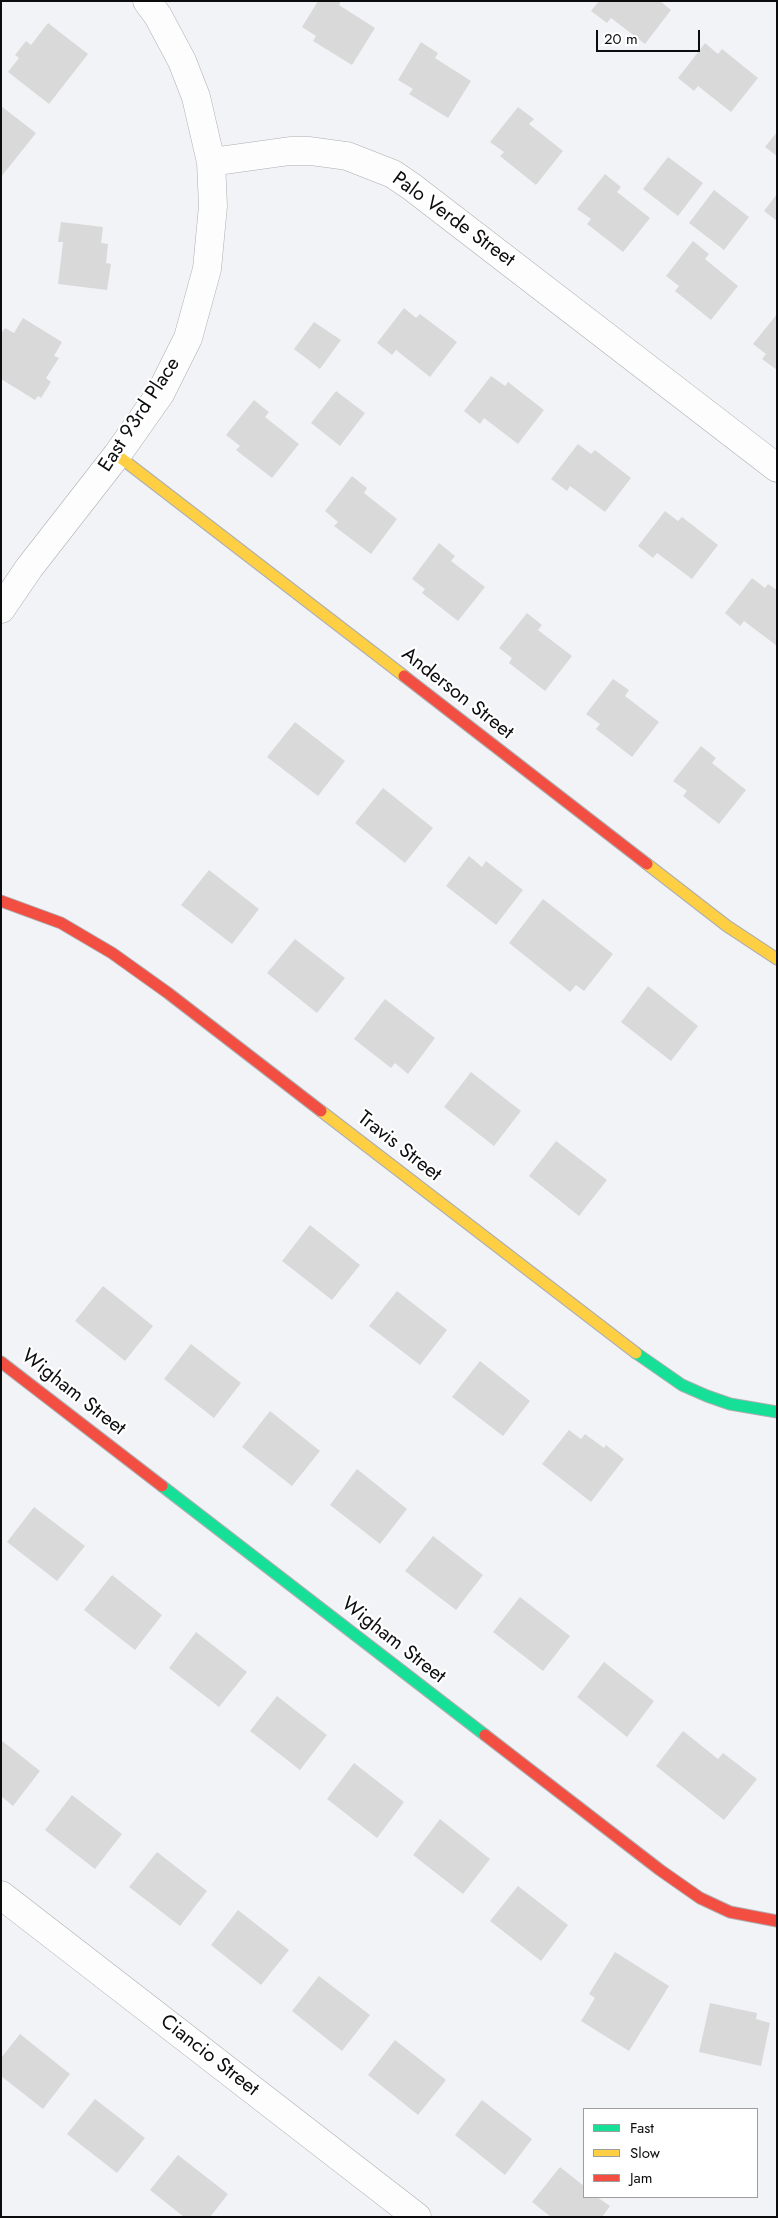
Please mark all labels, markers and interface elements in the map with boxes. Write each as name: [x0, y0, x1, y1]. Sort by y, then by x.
scale bar: [598, 20, 702, 52]
text: 20 m: [604, 28, 638, 50]
street label: Palo Verde Street: [387, 167, 519, 273]
street label: East 93rd Place: [94, 353, 186, 477]
street label: Anderson Street: [396, 643, 518, 745]
street label: Travis Street: [352, 1107, 446, 1187]
street label: Wigham Street: [16, 1345, 130, 1441]
street label: Wigham Street: [336, 1593, 450, 1689]
street label: Ciancio Street: [155, 2010, 263, 2102]
legend: [583, 2108, 758, 2198]
text: Fast: [630, 2117, 654, 2139]
text: Slow: [630, 2142, 660, 2164]
text: Jam: [630, 2167, 653, 2189]

